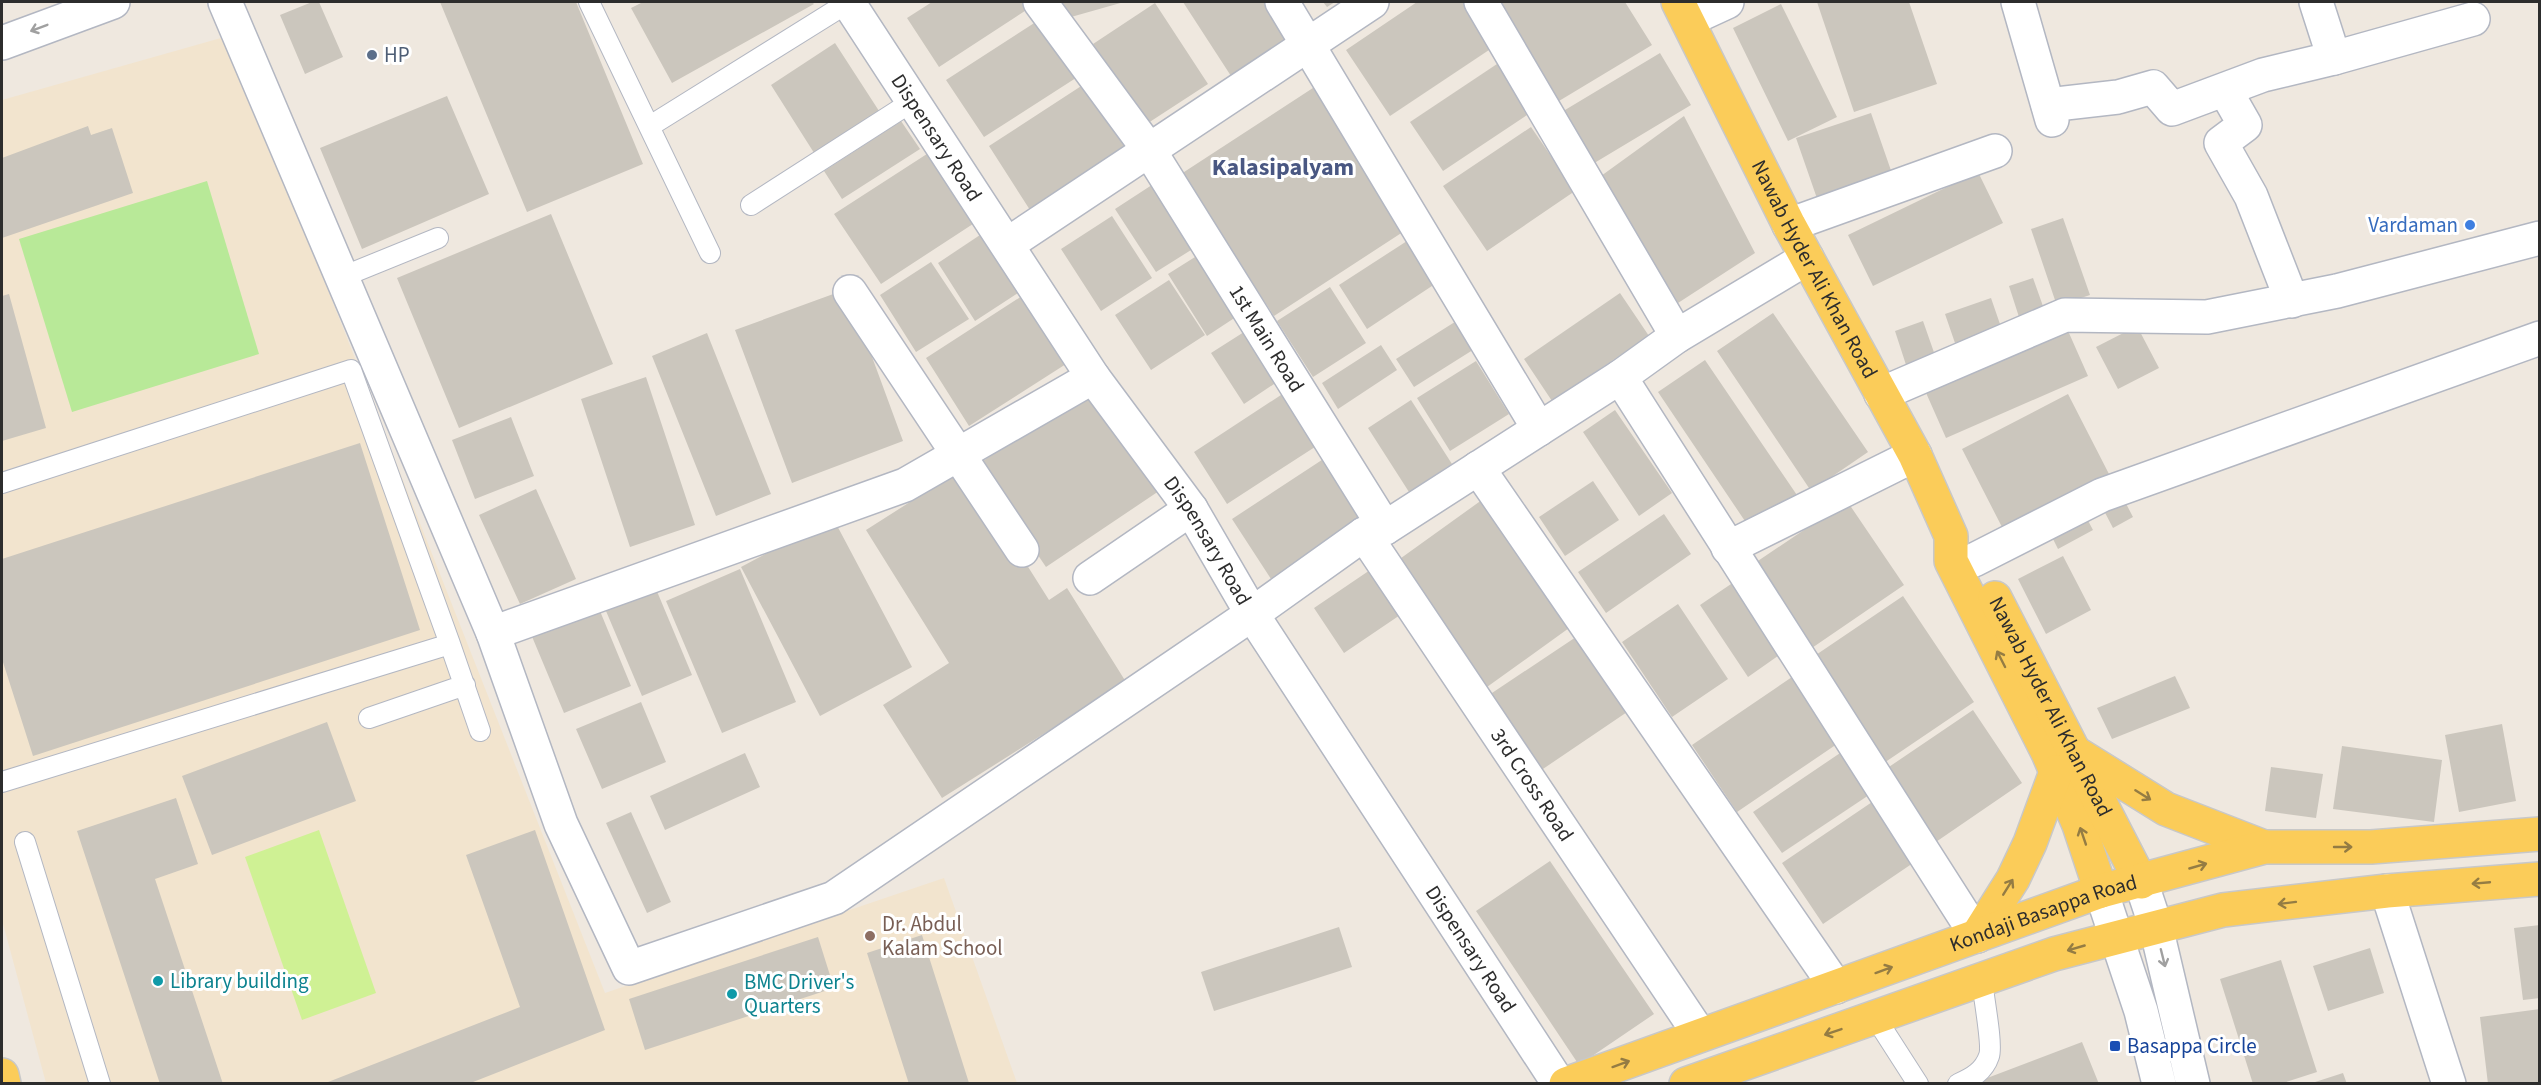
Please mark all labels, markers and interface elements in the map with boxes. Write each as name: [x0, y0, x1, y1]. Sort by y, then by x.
one-way arrow: [30, 24, 48, 35]
place label: HP: [384, 40, 410, 70]
marker: HP: [365, 48, 379, 62]
street label: Dispensary Road: [884, 68, 989, 207]
district label: Kalasipalyam: [1212, 150, 1354, 185]
street label: Nawab Hyder Ali Khan Road: [1744, 155, 1885, 384]
place label: Vardaman: [2368, 210, 2458, 240]
marker: Vardaman: [2463, 218, 2477, 232]
street label: 1st Main Road: [1222, 279, 1312, 398]
street label: Dispensary Road: [1156, 470, 1259, 611]
street label: Nawab Hyder Ali Khan Road: [1982, 591, 2120, 822]
one-way arrow: [1995, 650, 2006, 668]
street label: 3rd Cross Road: [1483, 722, 1581, 847]
one-way arrow: [2134, 789, 2151, 801]
one-way arrow: [2076, 827, 2087, 846]
one-way arrow: [2333, 841, 2353, 853]
one-way arrow: [2188, 860, 2207, 871]
street label: Kondaji Basappa Road: [1945, 867, 2140, 959]
one-way arrow: [2472, 878, 2492, 889]
street label: Dispensary Road: [1418, 879, 1524, 1019]
one-way arrow: [2003, 879, 2015, 896]
one-way arrow: [2278, 897, 2298, 908]
place label: Dr. Abdul Kalam School: [882, 909, 1003, 963]
marker: Dr. Abdul Kalam School: [863, 929, 877, 943]
one-way arrow: [2067, 943, 2086, 954]
one-way arrow: [2158, 948, 2170, 967]
one-way arrow: [1874, 963, 1892, 974]
place label: Library building: [170, 966, 309, 996]
place label: BMC Driver's Quarters: [744, 967, 854, 1021]
marker: Library building: [151, 974, 165, 988]
marker: BMC Driver's Quarters: [725, 987, 739, 1001]
one-way arrow: [1824, 1028, 1843, 1039]
place label: Basappa Circle: [2127, 1031, 2257, 1061]
marker: Basappa Circle: [2108, 1039, 2122, 1053]
one-way arrow: [1611, 1057, 1630, 1068]

